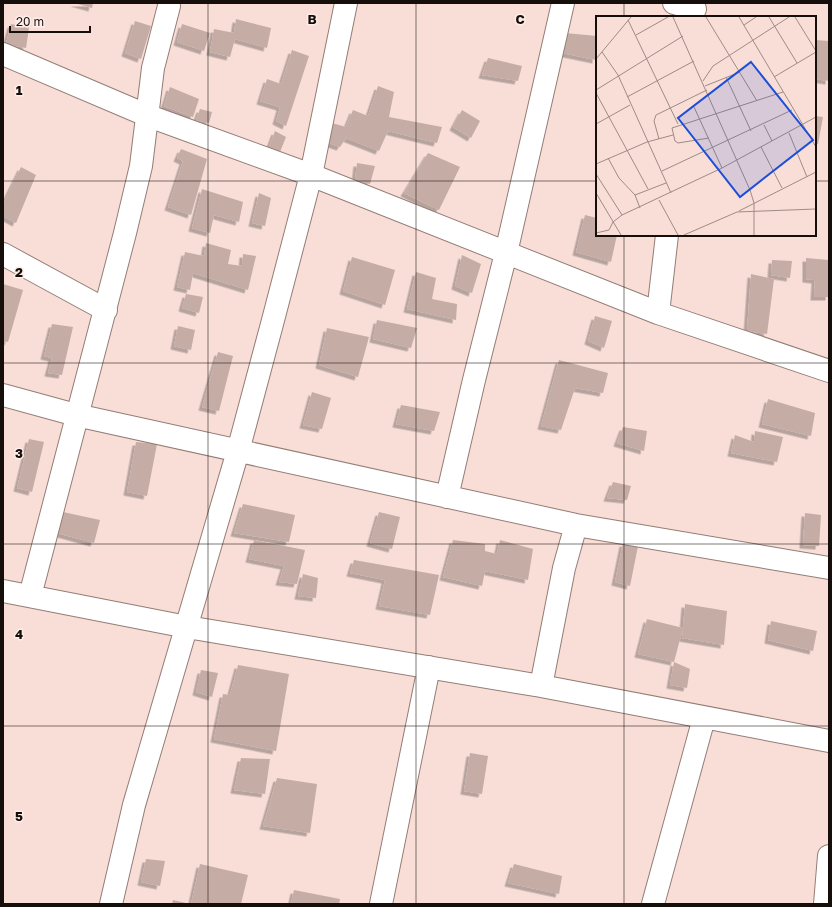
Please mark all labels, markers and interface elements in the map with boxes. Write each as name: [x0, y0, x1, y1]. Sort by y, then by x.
scale bar: [10, 8, 90, 34]
text: B: [307, 11, 317, 27]
text: C: [515, 11, 525, 27]
text: 20 m: [16, 14, 44, 29]
inset map: [596, 16, 816, 236]
text: 1: [16, 82, 23, 98]
text: 2: [15, 264, 23, 280]
text: 3: [15, 445, 23, 461]
text: 4: [15, 626, 23, 642]
text: 5: [15, 808, 23, 824]

